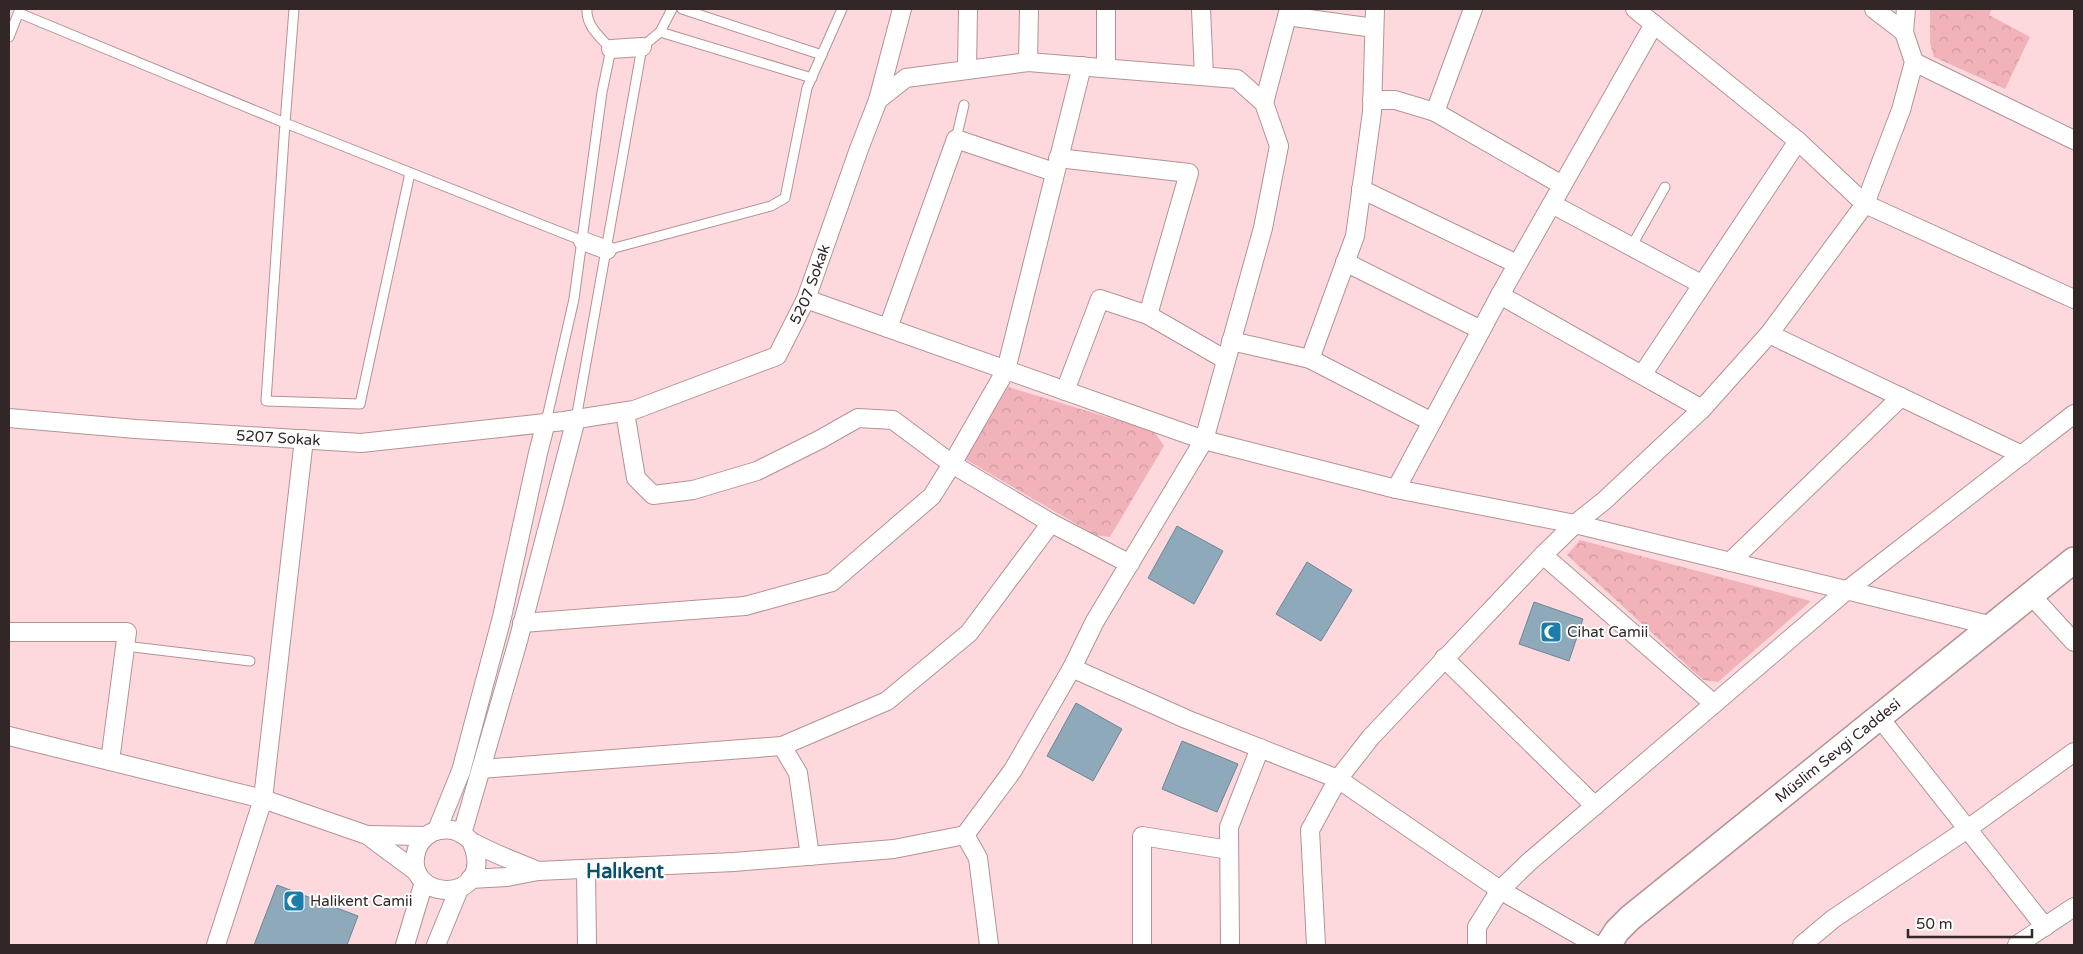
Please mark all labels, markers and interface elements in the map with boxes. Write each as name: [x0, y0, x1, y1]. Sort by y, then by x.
street label: 5207 Sokak: [786, 242, 834, 327]
street label: 5207 Sokak: [235, 426, 321, 449]
mosque icon: Cihat Camii: [1539, 620, 1563, 644]
place label: Cihat Camii: [1567, 623, 1648, 641]
street label: Müslim Sevgi Caddesi: [1772, 695, 1904, 806]
district label: Halıkent: [586, 860, 664, 884]
mosque icon: Halikent Camii: [282, 889, 306, 913]
place label: Halikent Camii: [310, 892, 412, 910]
scale bar: [1908, 906, 2032, 938]
text: 50 m: [1916, 915, 1953, 933]

